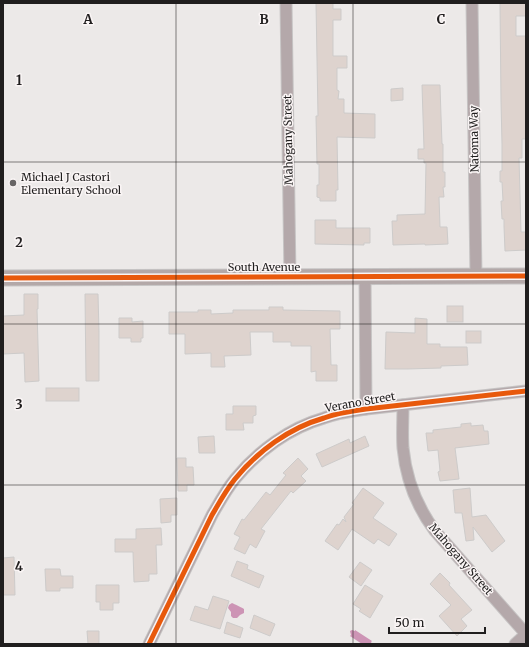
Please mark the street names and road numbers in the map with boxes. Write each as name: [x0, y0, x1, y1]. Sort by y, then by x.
street label: Mahogany Street: [280, 94, 296, 185]
street label: Natoma Way: [466, 105, 482, 172]
street label: South Avenue: [228, 260, 301, 274]
street label: Verano Street: [323, 389, 397, 415]
street label: Mahogany Street: [426, 520, 496, 598]

